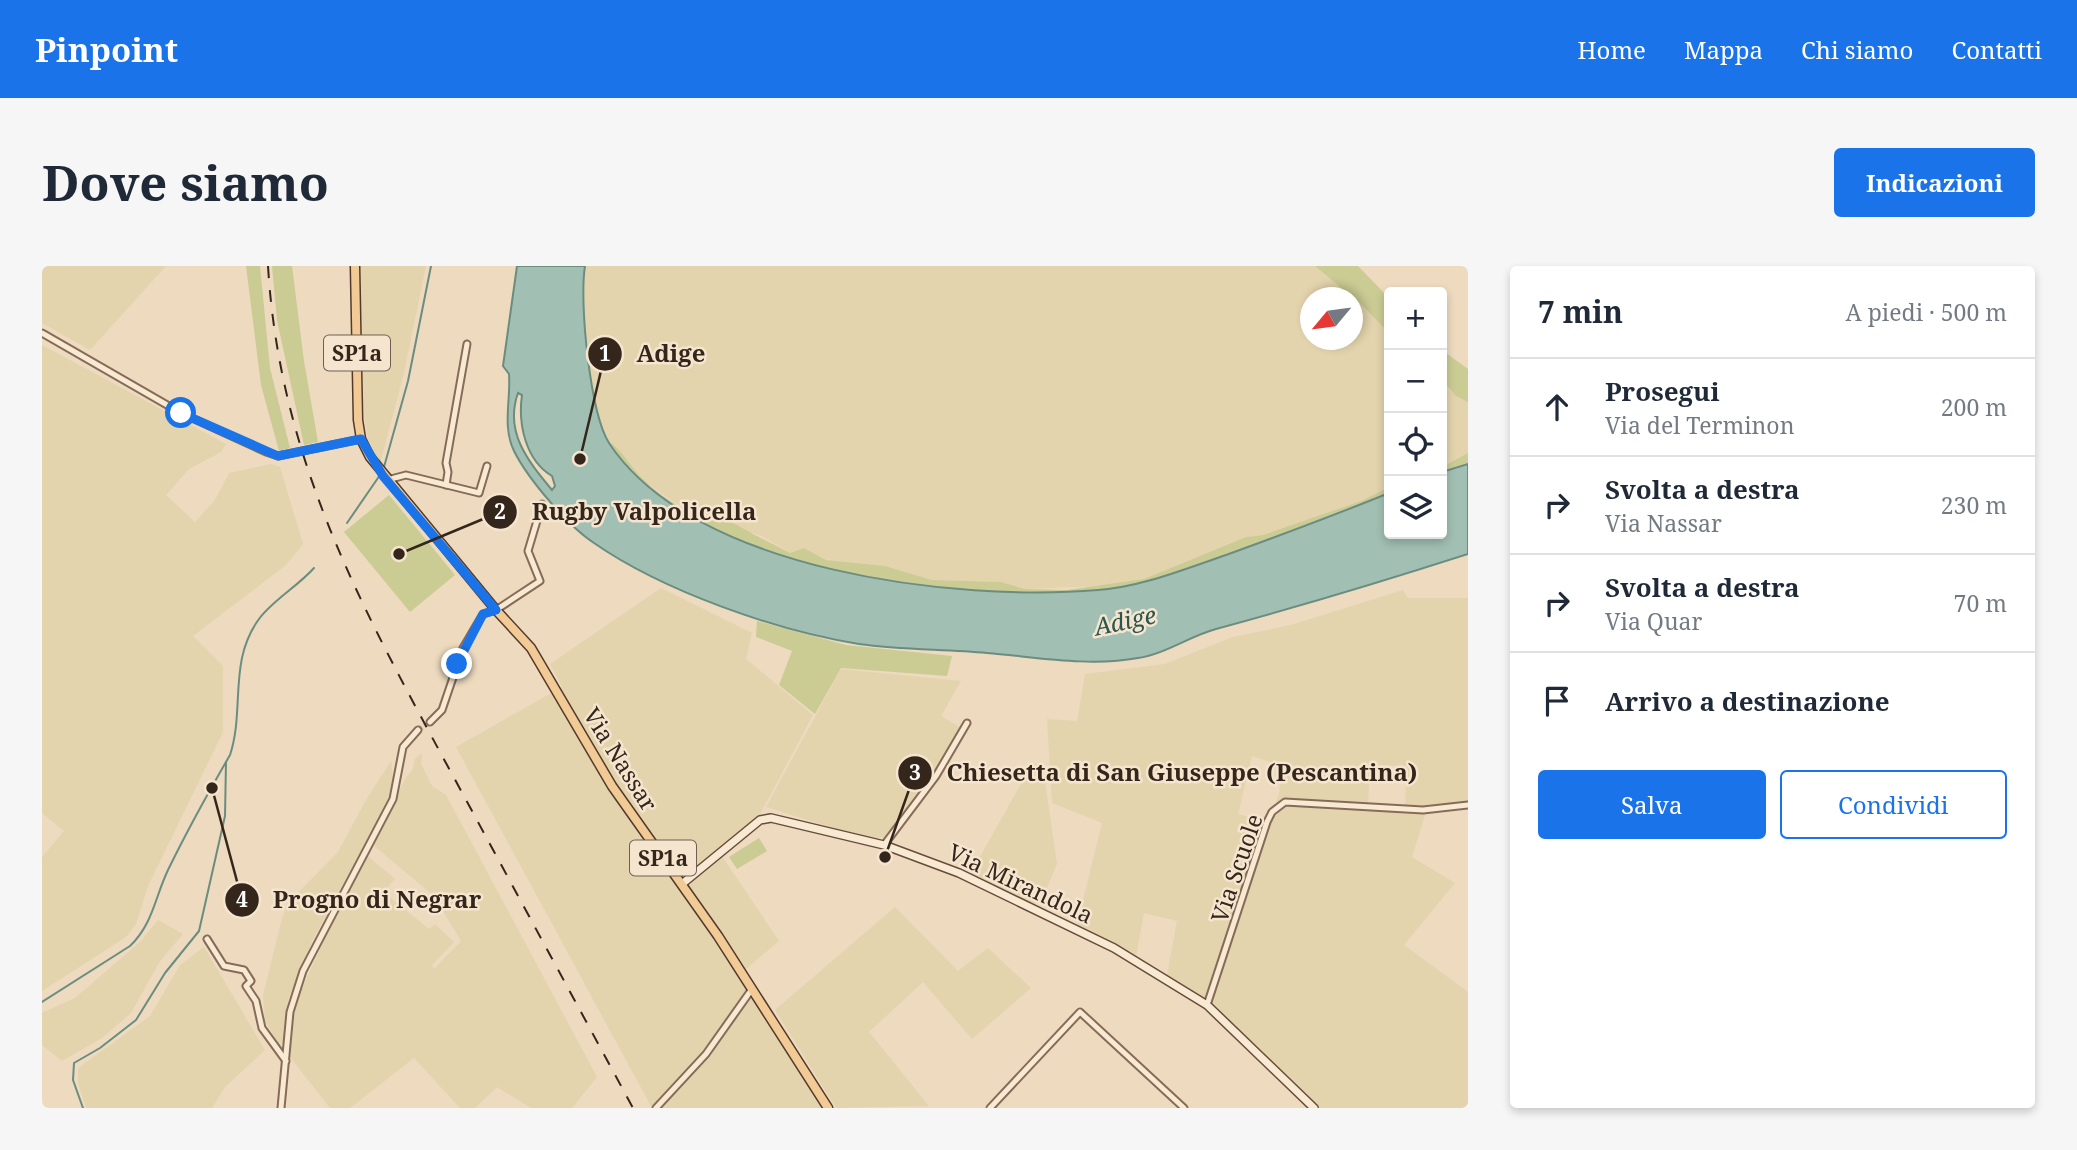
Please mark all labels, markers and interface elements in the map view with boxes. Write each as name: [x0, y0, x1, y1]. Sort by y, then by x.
text: Pinpoint: [35, 27, 178, 72]
text: Home: [1578, 33, 1646, 66]
text: Mappa: [1684, 33, 1763, 66]
text: Chi siamo: [1801, 33, 1913, 66]
text: Contatti: [1951, 33, 2042, 66]
button: Indicazioni: [1834, 148, 2035, 217]
text: Dove siamo: [42, 149, 329, 215]
north arrow: [1300, 287, 1363, 350]
map controls: [1384, 287, 1447, 539]
button: +: [1384, 287, 1447, 350]
text: 7 min: [1538, 291, 1623, 332]
text: A piedi · 500 m: [1846, 296, 2007, 328]
callout: Adige: [588, 331, 720, 376]
road number: SP1a: [324, 336, 390, 370]
text: Adige: [637, 336, 705, 369]
text: 1: [599, 339, 611, 367]
button: −: [1384, 350, 1447, 413]
text: Prosegui: [1605, 373, 1720, 409]
icon: ahead: [1538, 388, 1576, 426]
text: 200 m: [1941, 391, 2007, 423]
route start: [165, 397, 196, 428]
text: Via del Terminon: [1605, 409, 1794, 441]
button: locate: [1384, 413, 1447, 476]
text: Svolta a destra: [1605, 471, 1800, 507]
button: layers: [1384, 476, 1447, 539]
icon: right: [1538, 486, 1576, 524]
callout: Rugby Valpolicella: [483, 489, 771, 534]
text: 230 m: [1941, 489, 2007, 521]
text: Rugby Valpolicella: [532, 494, 756, 527]
text: 2: [494, 497, 506, 525]
text: Via Nassar: [1605, 507, 1722, 539]
text: Svolta a destra: [1605, 569, 1800, 605]
icon: right: [1538, 584, 1576, 622]
text: 70 m: [1954, 587, 2007, 619]
water label: Adige: [1089, 597, 1159, 643]
text: Via Quar: [1605, 605, 1702, 637]
route end: [441, 648, 472, 679]
icon: arrive: [1538, 682, 1576, 720]
text: Arrivo a destinazione: [1605, 683, 1890, 719]
street label: Via Nassar: [576, 701, 666, 817]
callout: Chiesetta di San Giuseppe (Pescantina): [898, 751, 1432, 796]
text: Chiesetta di San Giuseppe (Pescantina): [947, 755, 1418, 788]
text: 3: [909, 758, 921, 786]
button: Salva: [1538, 770, 1766, 839]
button: Condividi: [1780, 770, 2007, 839]
street label: Via Scuole: [1202, 809, 1270, 927]
street label: Via Mirandola: [943, 835, 1099, 931]
road number: SP1a: [630, 840, 696, 876]
callout: Progno di Negrar: [224, 877, 496, 922]
text: Progno di Negrar: [273, 882, 482, 915]
text: 4: [236, 885, 248, 913]

